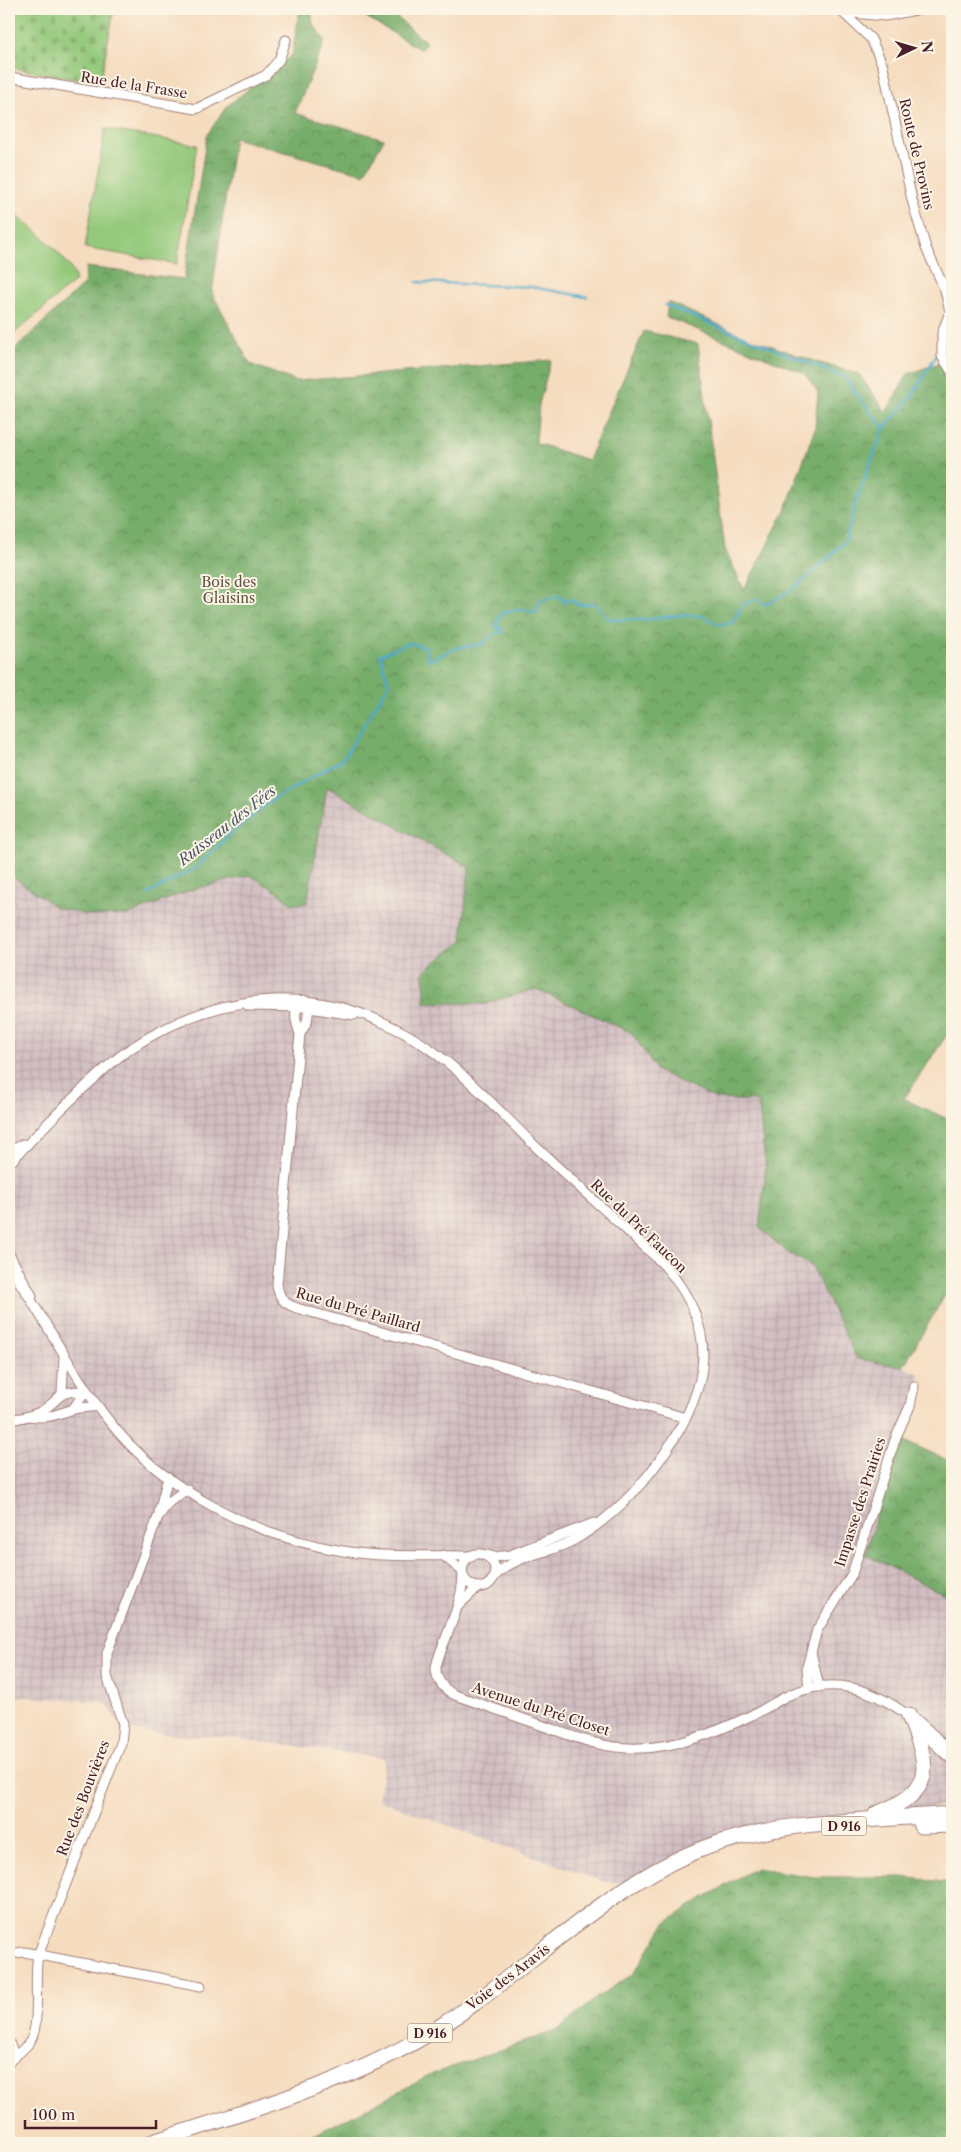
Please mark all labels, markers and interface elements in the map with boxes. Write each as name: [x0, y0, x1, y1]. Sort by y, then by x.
north arrow: [888, 22, 938, 72]
text: N: [917, 40, 936, 54]
street label: Rue de la Frasse: [79, 68, 189, 102]
street label: Route de Provins: [895, 97, 939, 211]
park label: Bois des Glaisins: [202, 573, 256, 607]
water label: Ruisseau des Fées: [173, 781, 280, 870]
street label: Rue du Pré Faucon: [587, 1175, 691, 1277]
street label: Rue du Pré Paillard: [294, 1284, 423, 1336]
street label: Impasse des Prairies: [831, 1435, 889, 1569]
street label: Avenue du Pré Closet: [469, 1678, 612, 1740]
street label: Rue des Bouvières: [53, 1737, 113, 1859]
road number: D 916: [822, 1816, 866, 1835]
street label: Voie des Aravis: [462, 1940, 553, 2015]
road number: D 916: [408, 2024, 452, 2042]
scale bar: [25, 2097, 156, 2129]
text: 100 m: [32, 2105, 75, 2124]

